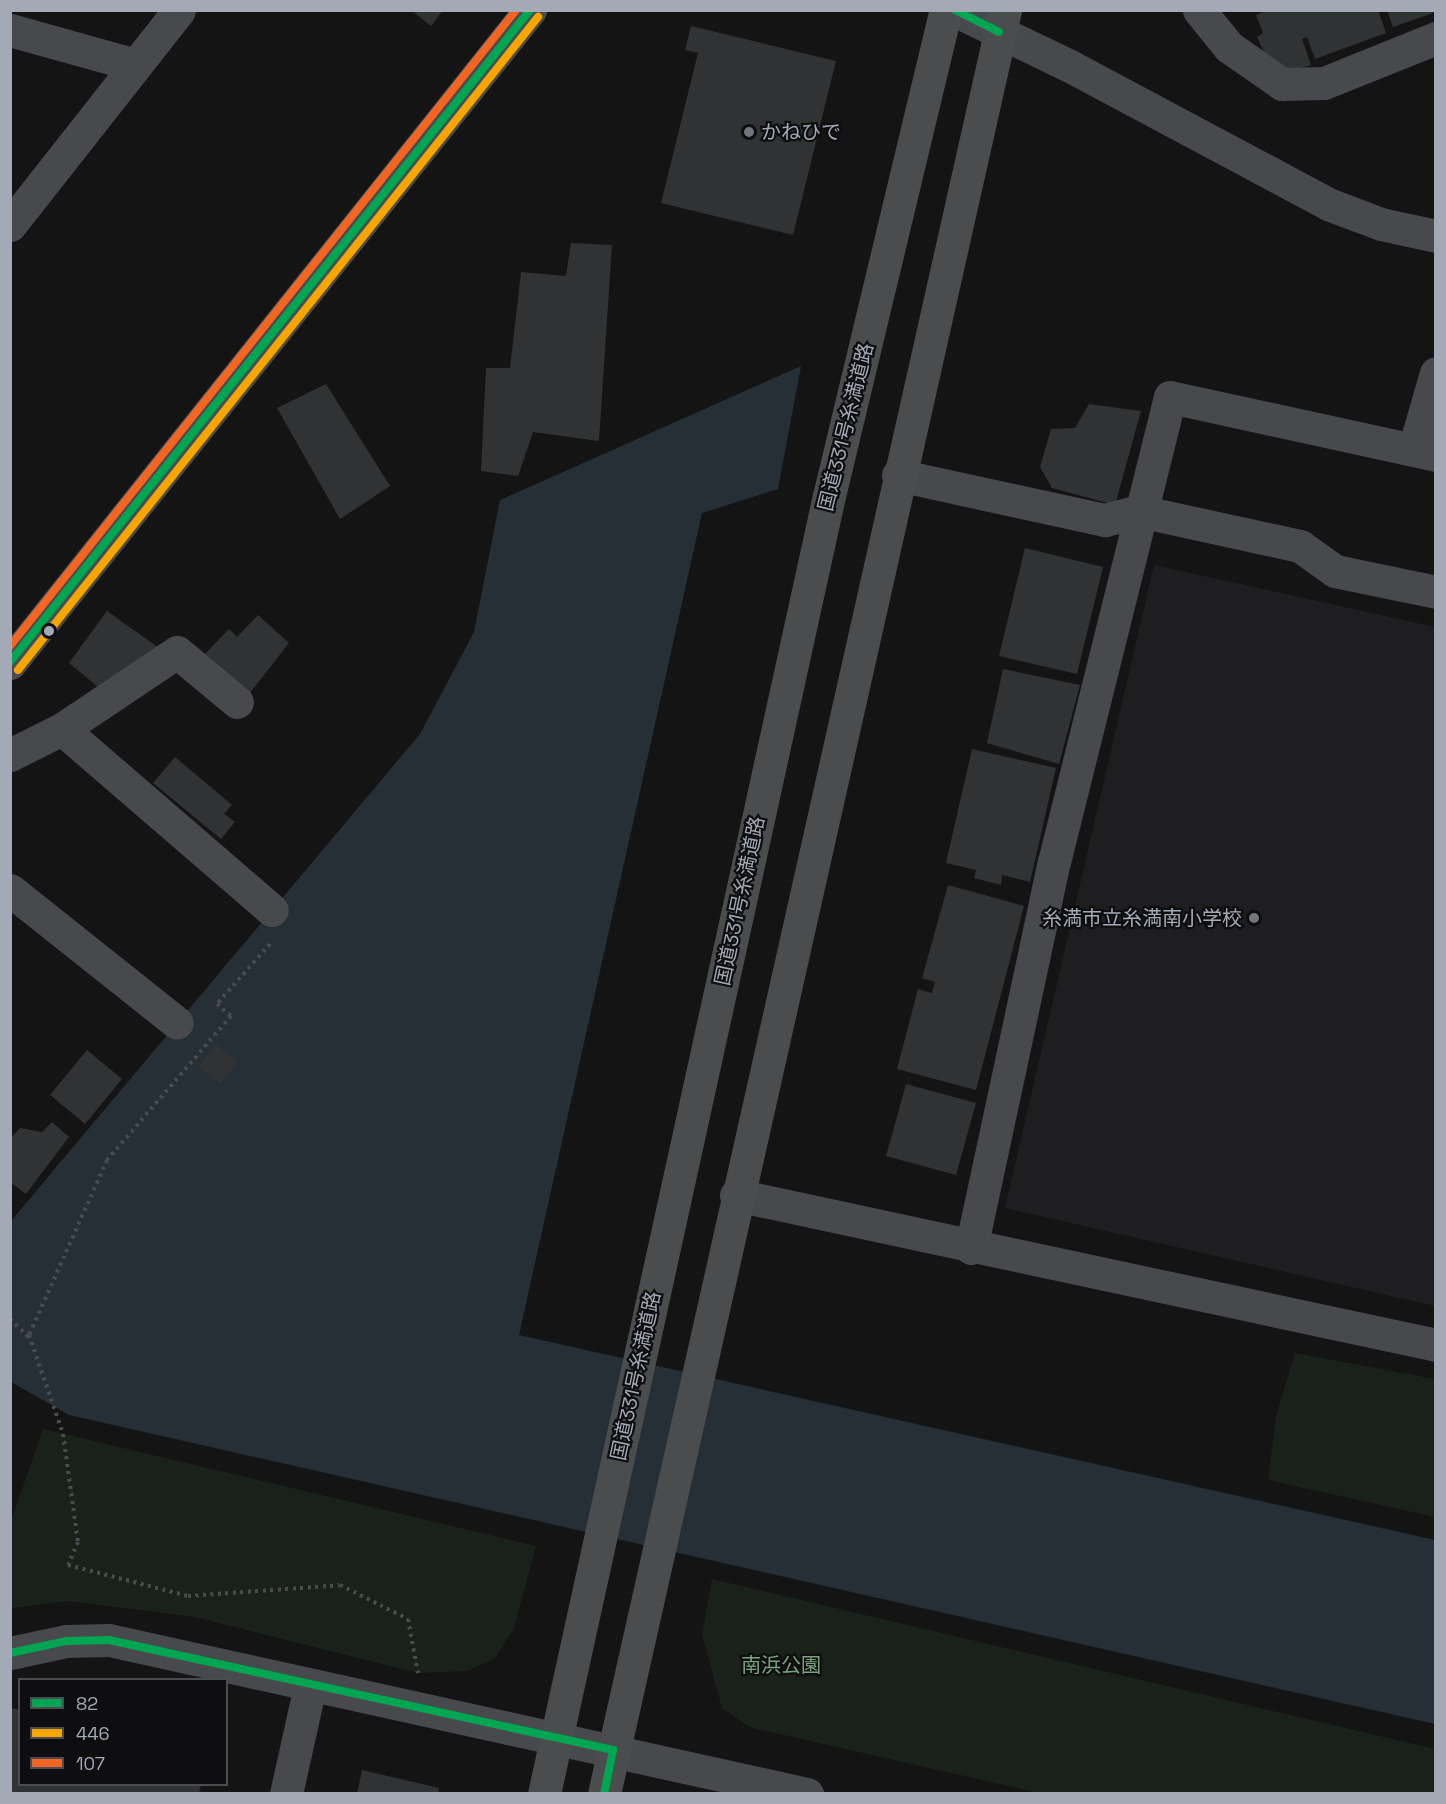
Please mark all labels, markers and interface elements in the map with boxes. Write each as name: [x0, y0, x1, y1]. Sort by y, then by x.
place label: かねひで: [761, 120, 841, 144]
marker: かねひで: [742, 125, 756, 139]
street label: 国道331号糸満道路: [814, 341, 878, 513]
unlabelled marker: [43, 625, 55, 637]
street label: 国道331号糸満道路: [710, 814, 770, 988]
place label: 糸満市立糸満南小学校: [1042, 906, 1242, 930]
marker: 糸満市立糸満南小学校: [1247, 911, 1261, 925]
street label: 国道331号糸満道路: [606, 1289, 666, 1463]
park label: 南浜公園: [741, 1653, 821, 1677]
legend: [18, 1678, 228, 1786]
text: 82: [76, 1692, 98, 1715]
text: 446: [76, 1722, 110, 1745]
text: 107: [76, 1752, 105, 1775]

